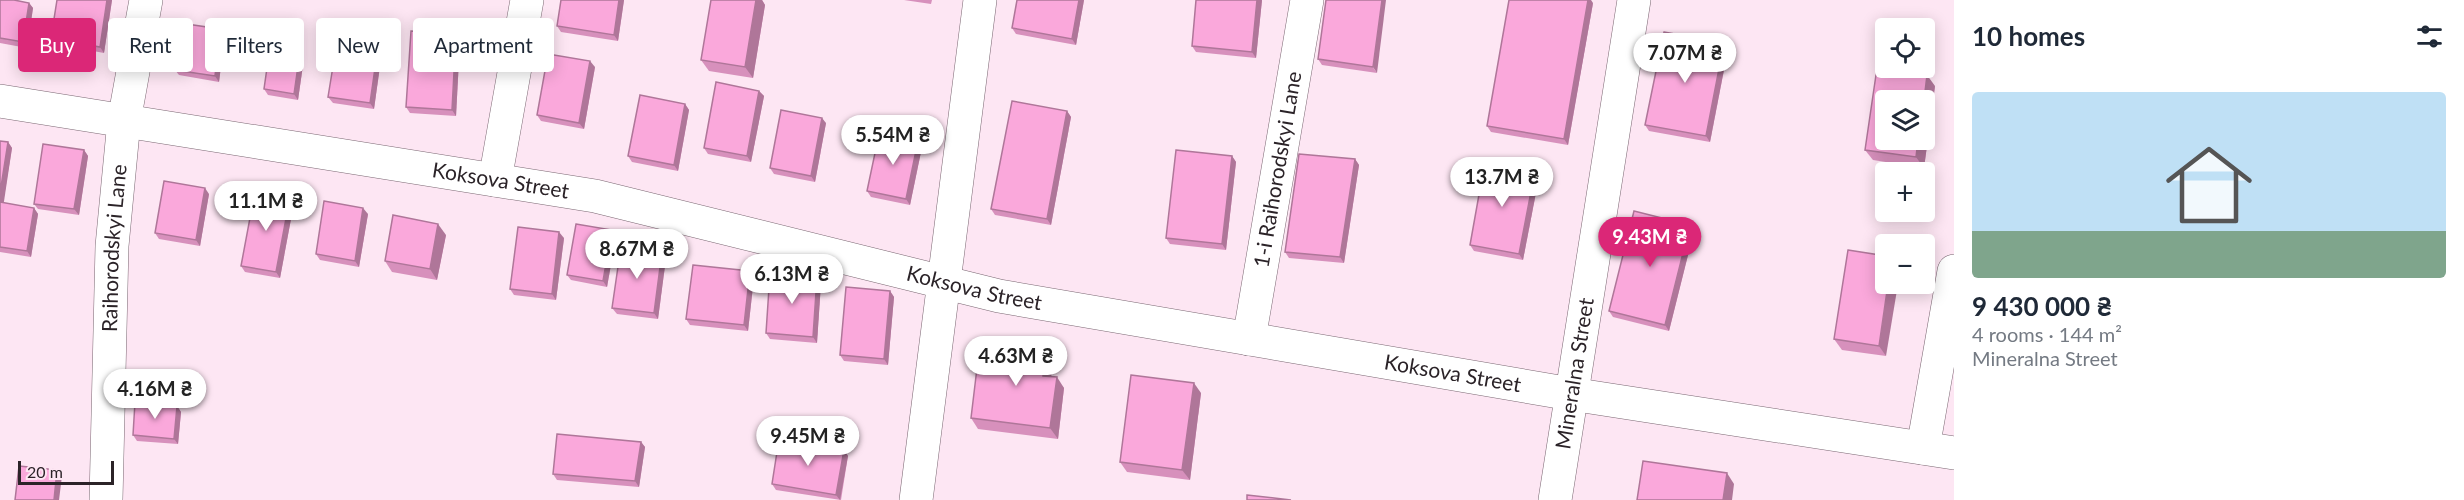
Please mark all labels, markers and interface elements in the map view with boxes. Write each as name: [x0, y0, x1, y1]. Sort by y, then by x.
chip: Buy: [18, 18, 96, 72]
chip: Rent: [108, 18, 193, 72]
chip: Filters: [205, 18, 304, 72]
chip: New: [316, 18, 401, 72]
chip: Apartment: [413, 18, 554, 72]
map controls: [1875, 18, 1935, 294]
button: locate: [1875, 18, 1935, 78]
text: 10 homes: [1972, 20, 2085, 52]
icon: filters: [2413, 20, 2446, 53]
pin: 7.07M ₴: [1630, 33, 1740, 84]
text: 7.07M ₴: [1647, 40, 1723, 64]
street label: 1-i Raihorodskyi Lane: [1247, 69, 1306, 269]
button: layers: [1875, 90, 1935, 150]
pin: 5.54M ₴: [838, 115, 948, 166]
text: 5.54M ₴: [855, 122, 931, 146]
icon: home: [2155, 131, 2263, 239]
street label: Koksova Street: [431, 156, 572, 203]
pin: 13.7M ₴: [1447, 157, 1557, 208]
button: +: [1875, 162, 1935, 222]
street label: Raihorodskyi Lane: [96, 163, 131, 332]
text: 13.7M ₴: [1464, 164, 1540, 188]
pin: 11.1M ₴: [211, 181, 321, 232]
text: 11.1M ₴: [228, 188, 304, 212]
pin: 9.43M ₴: [1595, 217, 1705, 268]
text: 9.43M ₴: [1612, 224, 1688, 248]
pin: 8.67M ₴: [582, 229, 692, 280]
button: −: [1875, 234, 1935, 294]
text: 8.67M ₴: [599, 236, 675, 260]
pin: 6.13M ₴: [737, 254, 847, 305]
street label: Koksova Street: [904, 260, 1045, 314]
text: 6.13M ₴: [754, 261, 830, 285]
text: 9 430 000 ₴: [1972, 290, 2112, 322]
street label: Mineralna Street: [1549, 295, 1598, 451]
text: 4 rooms · 144 m²: [1972, 322, 2122, 346]
pin: 4.63M ₴: [961, 336, 1071, 387]
text: 4.63M ₴: [978, 343, 1054, 367]
text: Mineralna Street: [1972, 346, 2118, 370]
street label: Koksova Street: [1383, 348, 1524, 396]
pin: 4.16M ₴: [100, 369, 210, 420]
text: 4.16M ₴: [117, 376, 193, 400]
pin: 9.45M ₴: [753, 416, 863, 467]
text: 9.45M ₴: [770, 423, 846, 447]
scale bar: [18, 458, 114, 486]
text: 20 m: [27, 462, 63, 481]

